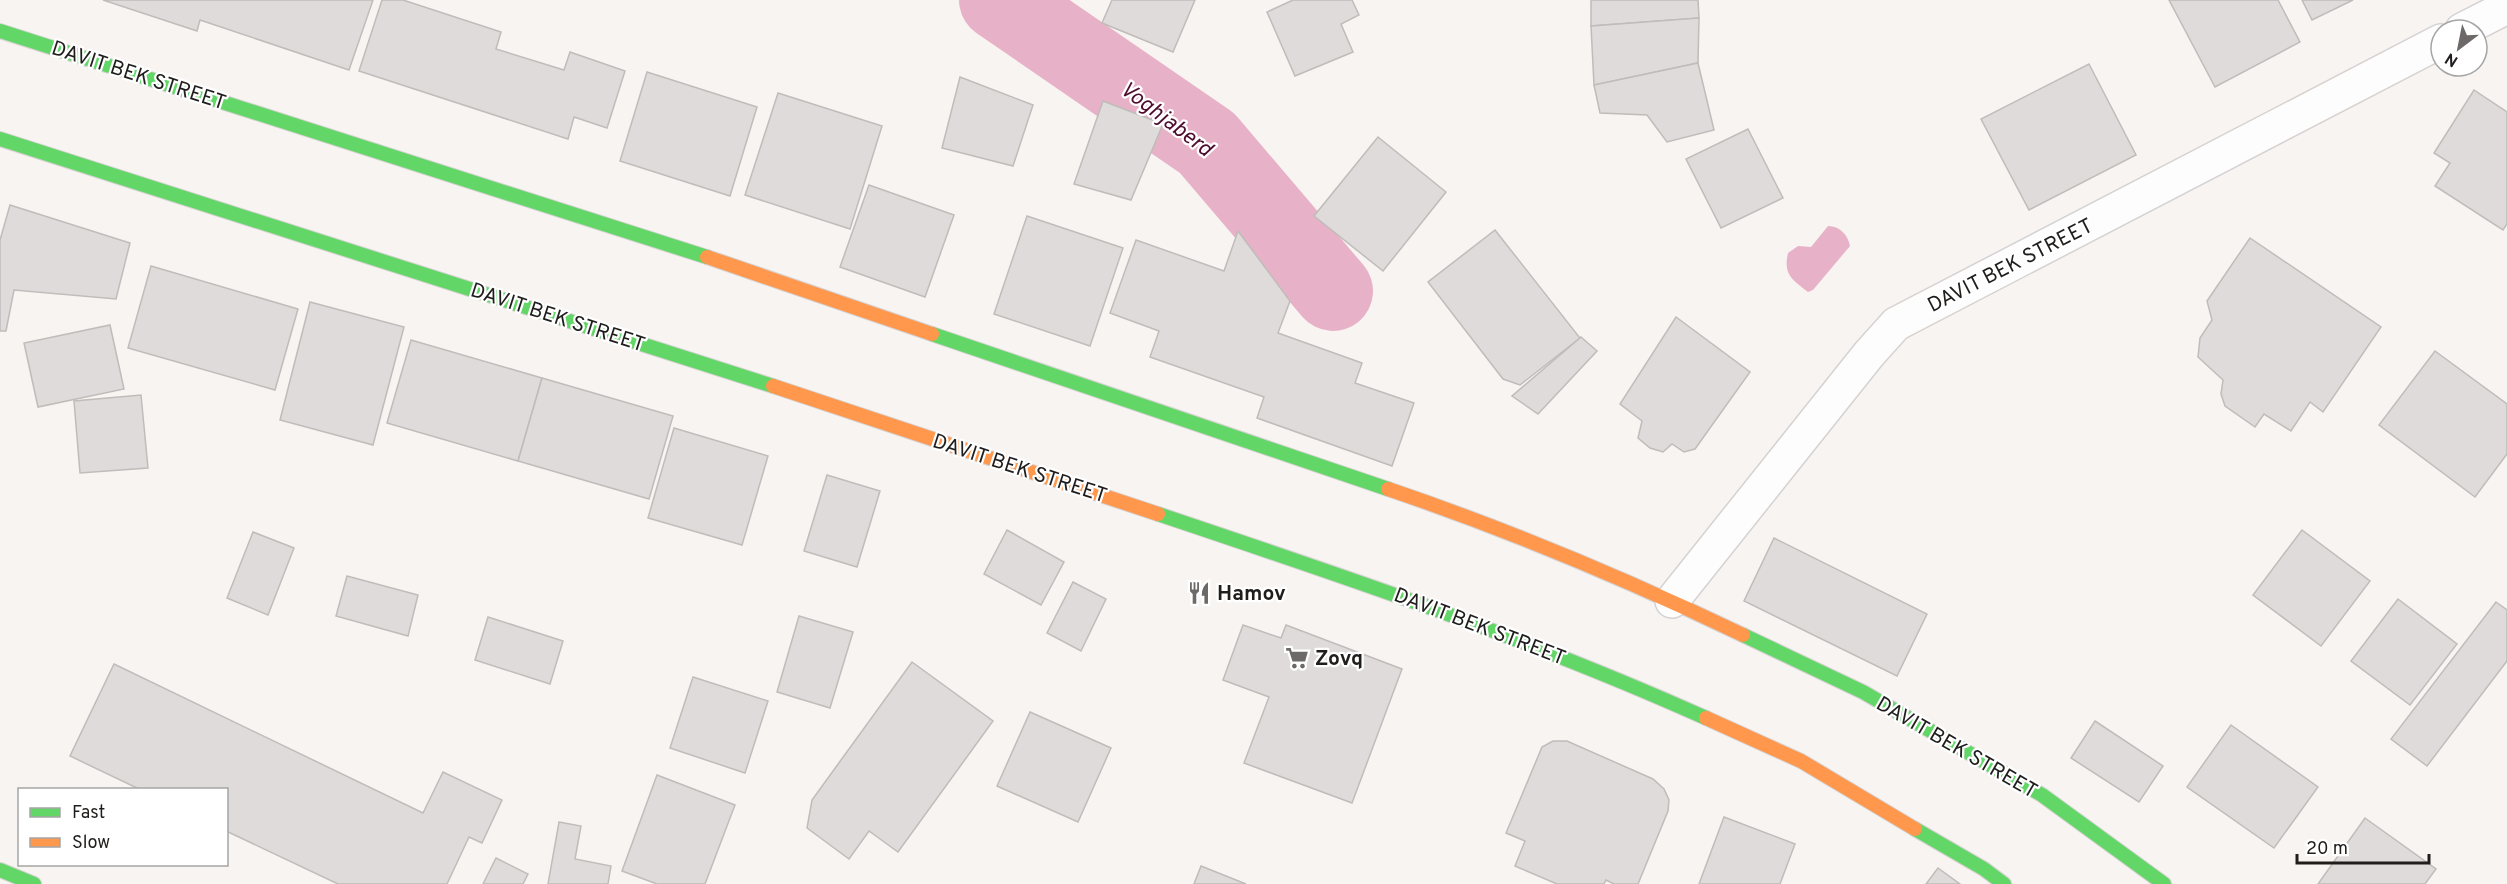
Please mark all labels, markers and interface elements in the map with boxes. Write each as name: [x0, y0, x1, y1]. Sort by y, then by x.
north arrow: [2429, 18, 2489, 78]
street label: DAVIT BEK STREET: [48, 35, 229, 117]
text: N: [2442, 47, 2462, 71]
water label: Voghjaberd: [1114, 77, 1219, 165]
street label: DAVIT BEK STREET: [1923, 213, 2098, 320]
street label: DAVIT BEK STREET: [467, 277, 648, 359]
street label: DAVIT BEK STREET: [929, 428, 1110, 510]
restaurant icon: Hamov: [1186, 580, 1212, 606]
place label: Hamov: [1217, 581, 1286, 608]
street label: DAVIT BEK STREET: [1390, 582, 1569, 673]
supermarket icon: Zovq: [1284, 645, 1310, 671]
place label: Zovq: [1315, 646, 1363, 673]
street label: DAVIT BEK STREET: [1871, 691, 2042, 806]
legend: [18, 788, 228, 866]
text: Fast: [72, 802, 105, 825]
scale bar: [2297, 827, 2429, 865]
text: Slow: [72, 832, 110, 855]
text: 20 m: [2306, 838, 2348, 861]

